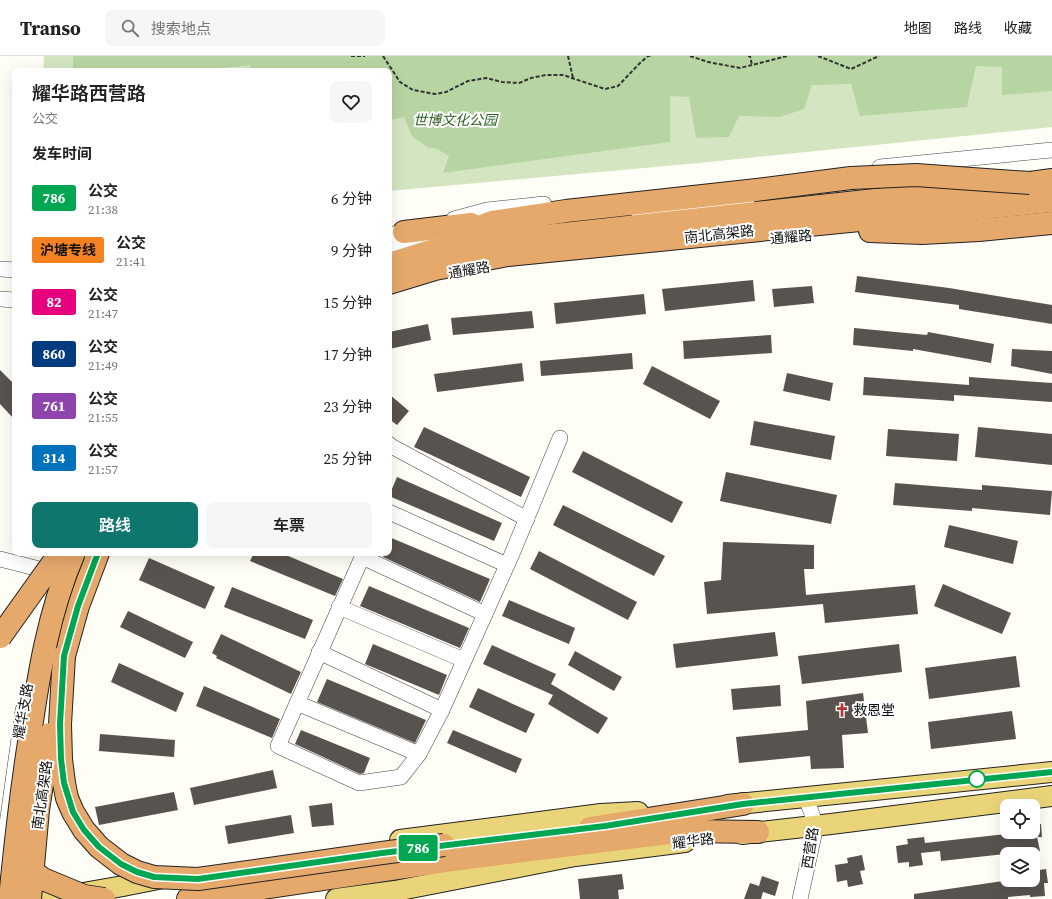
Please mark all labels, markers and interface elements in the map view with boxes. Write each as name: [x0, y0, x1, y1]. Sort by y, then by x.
search box: [105, 10, 385, 46]
text: Transo: [20, 15, 81, 41]
icon: search: [119, 17, 141, 39]
text: 搜索地点: [151, 18, 211, 39]
text: 地图: [904, 18, 932, 38]
text: 路线: [954, 18, 982, 38]
text: 收藏: [1004, 18, 1032, 38]
text: 耀华路西营路: [32, 80, 146, 106]
button: heart: [330, 81, 372, 123]
text: 公交: [32, 110, 58, 127]
park label: 世博文化公园: [413, 110, 499, 130]
text: 发车时间: [32, 143, 92, 164]
text: 公交: [88, 180, 118, 201]
text: 786: [43, 188, 65, 208]
text: 6 分钟: [331, 188, 372, 209]
text: 21:38: [88, 201, 118, 218]
street label: 南北高架路: [683, 220, 755, 248]
street label: 通耀路: [769, 225, 813, 249]
text: 公交: [116, 232, 146, 253]
text: 沪塘专线: [40, 240, 96, 260]
text: 9 分钟: [331, 240, 372, 261]
text: 21:41: [116, 253, 146, 270]
street label: 通耀路: [447, 257, 491, 283]
text: 公交: [88, 284, 118, 305]
text: 82: [46, 292, 62, 312]
text: 15 分钟: [324, 292, 372, 313]
text: 21:47: [88, 305, 118, 322]
text: 公交: [88, 336, 118, 357]
text: 860: [43, 344, 65, 364]
text: 17 分钟: [324, 344, 372, 365]
text: 21:49: [88, 357, 118, 374]
text: 公交: [88, 388, 118, 409]
text: 761: [43, 396, 65, 416]
text: 23 分钟: [324, 396, 372, 417]
text: 21:55: [88, 409, 118, 426]
text: 公交: [88, 440, 118, 461]
text: 314: [43, 448, 65, 468]
text: 25 分钟: [324, 448, 372, 469]
text: 21:57: [88, 461, 118, 478]
button: 路线: [32, 502, 198, 548]
button: 车票: [206, 502, 372, 548]
street label: 耀华支路: [8, 682, 38, 740]
place label: 救恩堂: [853, 700, 895, 720]
church icon: 救恩堂: [834, 702, 850, 718]
street label: 南北高架路: [27, 759, 57, 831]
unlabelled marker: [968, 770, 986, 788]
map controls: [1000, 799, 1040, 887]
button: locate: [1000, 799, 1040, 839]
street label: 西营路: [797, 826, 823, 870]
street label: 耀华路: [671, 829, 715, 853]
line badge: 786: [395, 835, 441, 861]
text: 786: [407, 838, 429, 858]
button: layers: [1000, 847, 1040, 887]

